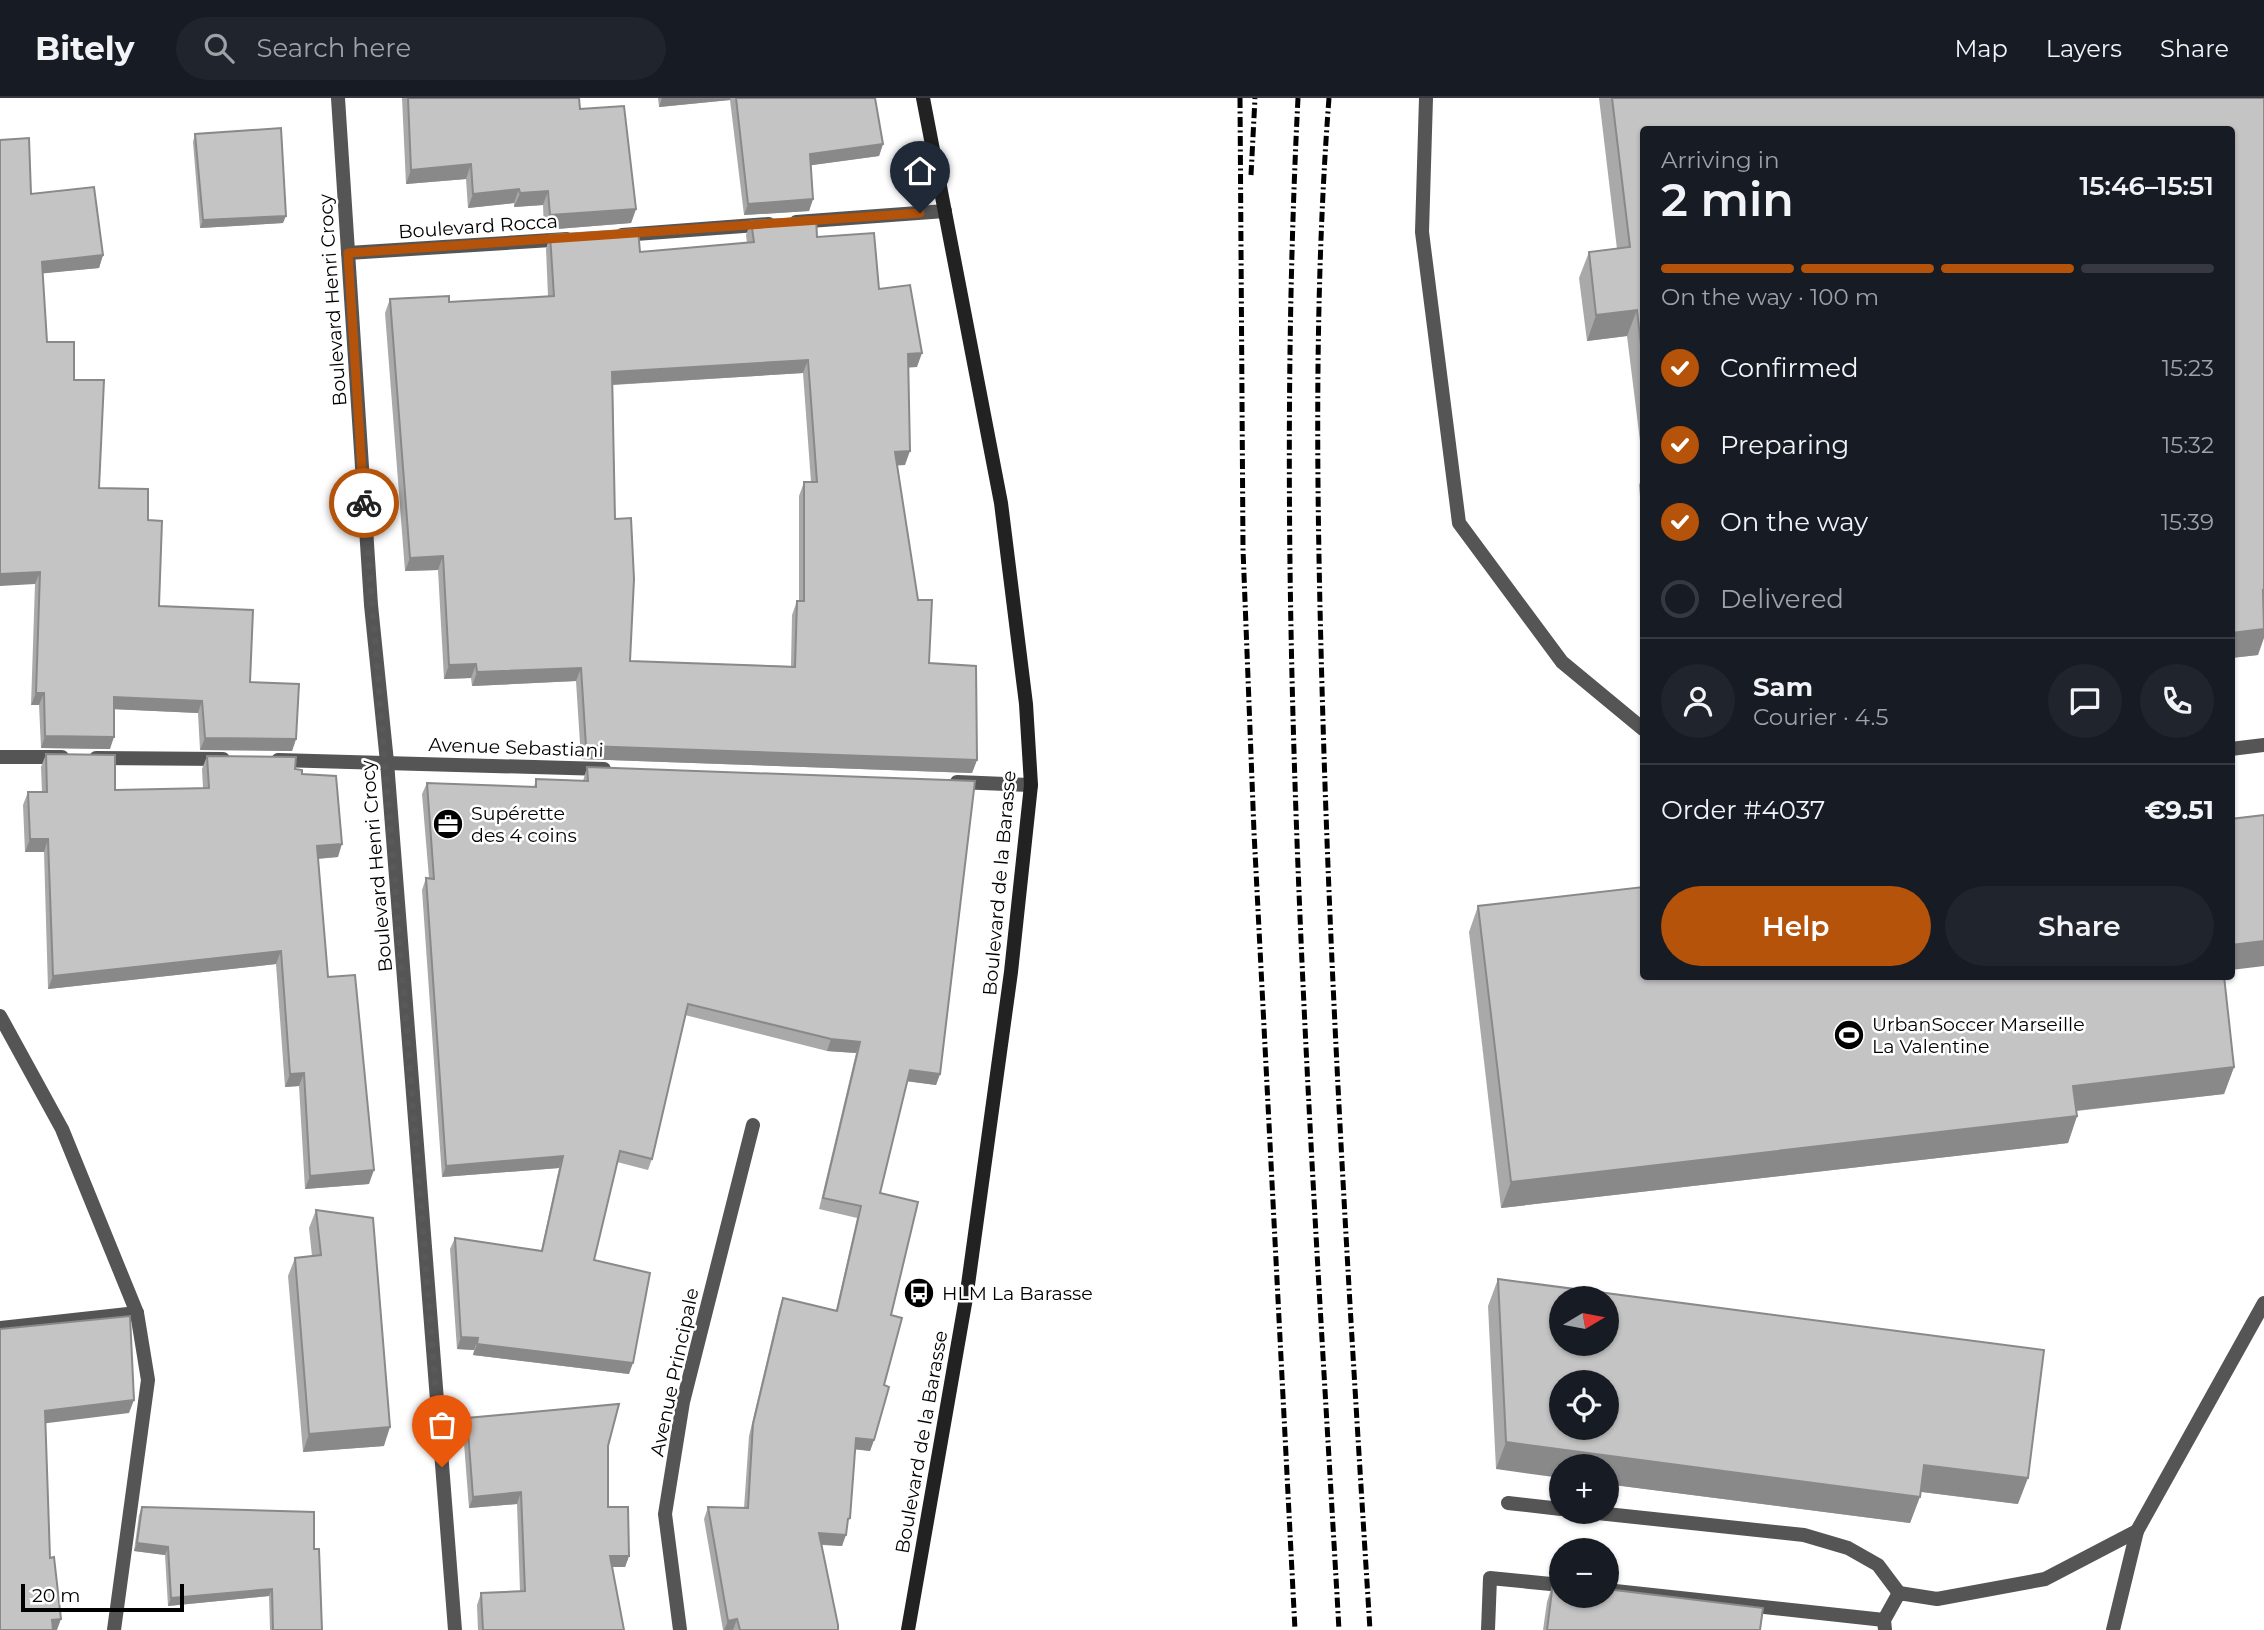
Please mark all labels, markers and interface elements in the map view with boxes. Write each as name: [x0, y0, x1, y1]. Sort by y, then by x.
search box: [176, 17, 666, 80]
text: Bitely: [35, 28, 134, 68]
icon: search: [200, 29, 238, 67]
text: Search here: [256, 32, 411, 64]
text: Map: [1954, 34, 2008, 63]
text: Layers: [2046, 34, 2122, 63]
text: Share: [2160, 34, 2229, 63]
pin: [890, 141, 950, 213]
text: Arriving in: [1661, 146, 1780, 174]
icon: home: [901, 152, 939, 190]
text: 15:46–15:51: [2079, 170, 2214, 202]
text: 2 min: [1661, 171, 1794, 228]
street label: Boulevard Henri Crocy: [314, 192, 351, 407]
street label: Boulevard Rocca: [397, 209, 559, 244]
text: On the way · 100 m: [1661, 283, 1879, 311]
icon: check: [1661, 349, 1699, 387]
text: Confirmed: [1720, 352, 1859, 384]
text: 15:23: [2162, 354, 2214, 382]
icon: check: [1661, 426, 1699, 464]
text: Preparing: [1720, 429, 1849, 461]
text: 15:32: [2162, 431, 2214, 459]
courier: [329, 468, 399, 538]
icon: bike: [345, 484, 383, 522]
icon: check: [1661, 503, 1699, 541]
text: On the way: [1720, 506, 1868, 538]
text: 15:39: [2161, 508, 2214, 536]
text: Delivered: [1720, 583, 1844, 615]
button: person: [1661, 664, 1735, 738]
button: chat: [2048, 664, 2122, 738]
button: phone: [2140, 664, 2214, 738]
text: Sam: [1753, 671, 1813, 703]
text: Courier · 4.5: [1753, 703, 1888, 731]
street label: Avenue Sebastiani: [428, 733, 604, 762]
street label: Boulevard Henri Crocy: [356, 758, 397, 973]
street label: Boulevard de la Barasse: [978, 769, 1021, 997]
text: Order #4037: [1661, 794, 1825, 826]
text: €9.51: [2144, 794, 2214, 826]
place label: Supérette des 4 coins: [471, 802, 577, 847]
office icon: Supérette des 4 coins: [431, 807, 465, 841]
button: Help: [1661, 886, 1931, 966]
button: Share: [1945, 886, 2214, 966]
place label: UrbanSoccer Marseille La Valentine: [1872, 1013, 2085, 1058]
sports icon: UrbanSoccer Marseille La Valentine: [1832, 1018, 1866, 1052]
bus stop icon: HLM La Barasse: [902, 1276, 936, 1310]
place label: HLM La Barasse: [942, 1282, 1093, 1305]
street label: Avenue Principale: [645, 1286, 704, 1458]
north arrow: [1549, 1286, 1619, 1356]
map controls: [1549, 1286, 1619, 1608]
street label: Boulevard de la Barasse: [891, 1329, 952, 1555]
button: locate: [1549, 1370, 1619, 1440]
pin: [412, 1395, 472, 1467]
icon: bag: [423, 1406, 461, 1444]
button: +: [1549, 1454, 1619, 1524]
button: −: [1549, 1538, 1619, 1608]
scale bar: [21, 1581, 184, 1613]
text: 20 m: [32, 1584, 80, 1607]

